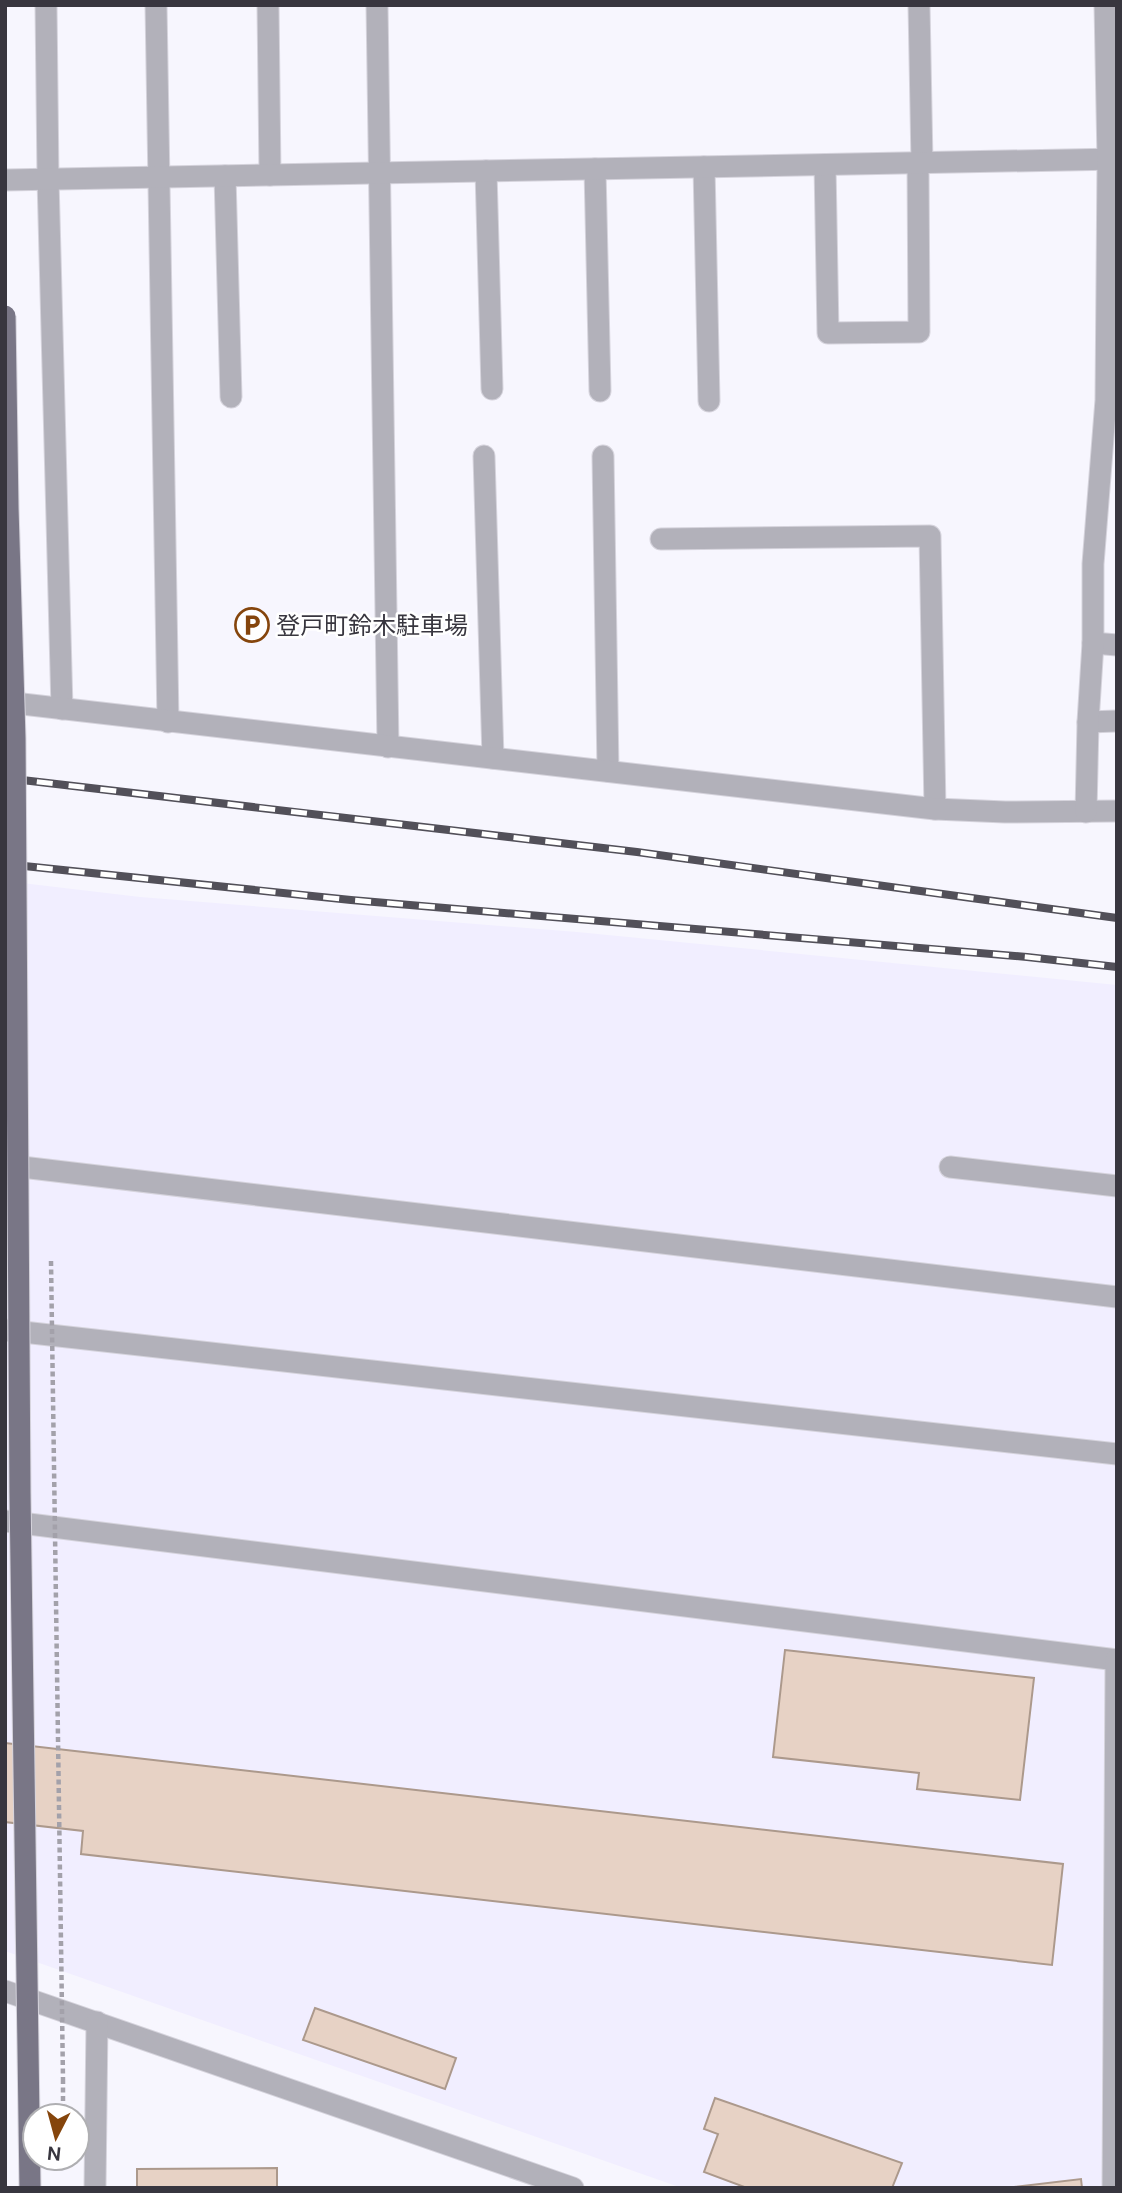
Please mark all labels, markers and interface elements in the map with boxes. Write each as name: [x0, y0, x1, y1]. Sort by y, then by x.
parking icon: 登戸町鈴木駐車場: [233, 606, 271, 644]
place label: 登戸町鈴木駐車場: [276, 610, 468, 641]
north arrow: [21, 2102, 91, 2172]
text: N: [46, 2140, 62, 2167]

